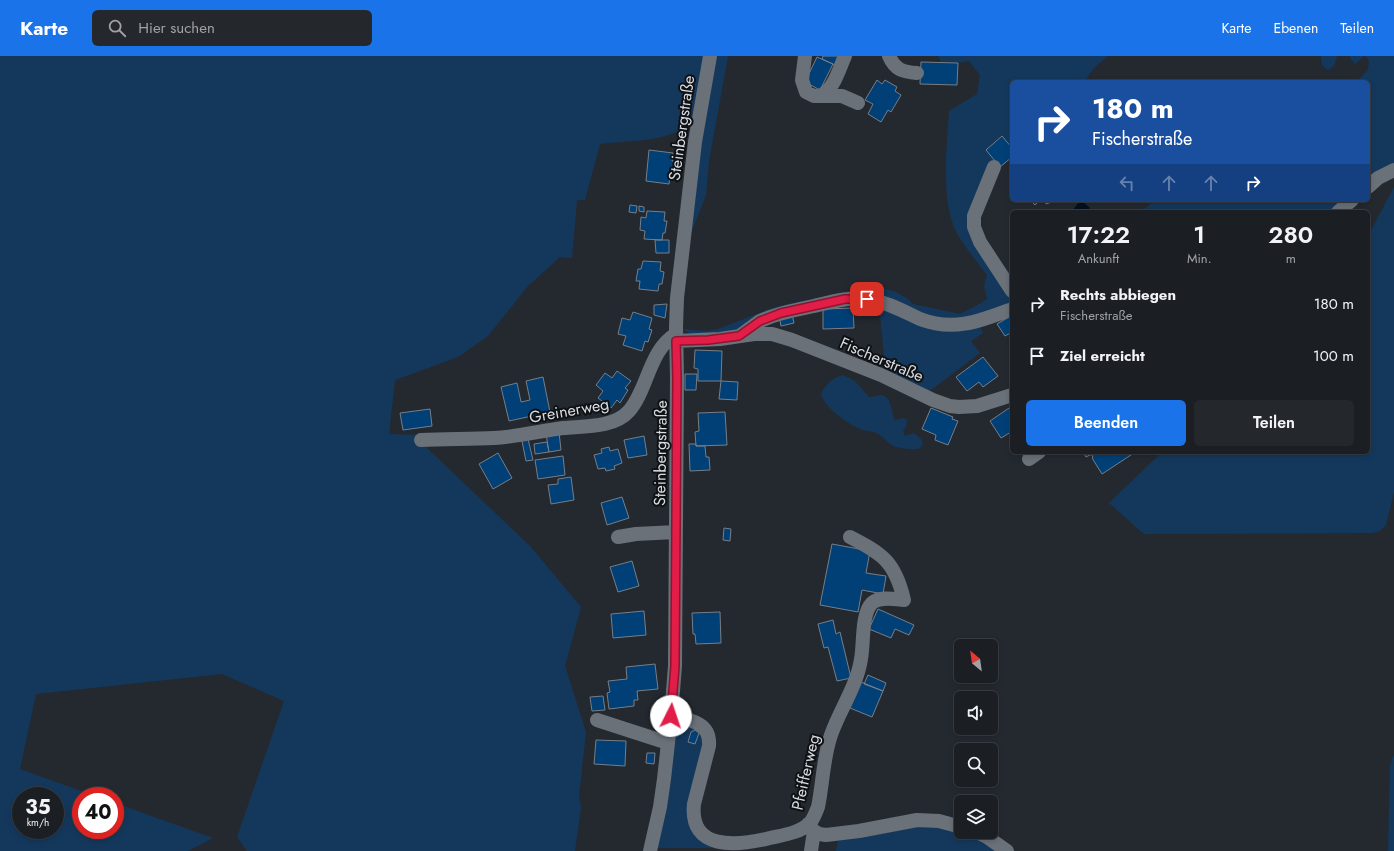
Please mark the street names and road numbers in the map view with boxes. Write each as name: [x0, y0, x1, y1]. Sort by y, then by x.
street label: Steinbergstraße: [663, 74, 700, 182]
street label: Fischerstraße: [836, 331, 927, 387]
street label: Greinerweg: [527, 392, 611, 429]
street label: Steinbergstraße: [648, 400, 673, 506]
street label: Pfeifferweg: [786, 732, 825, 812]

